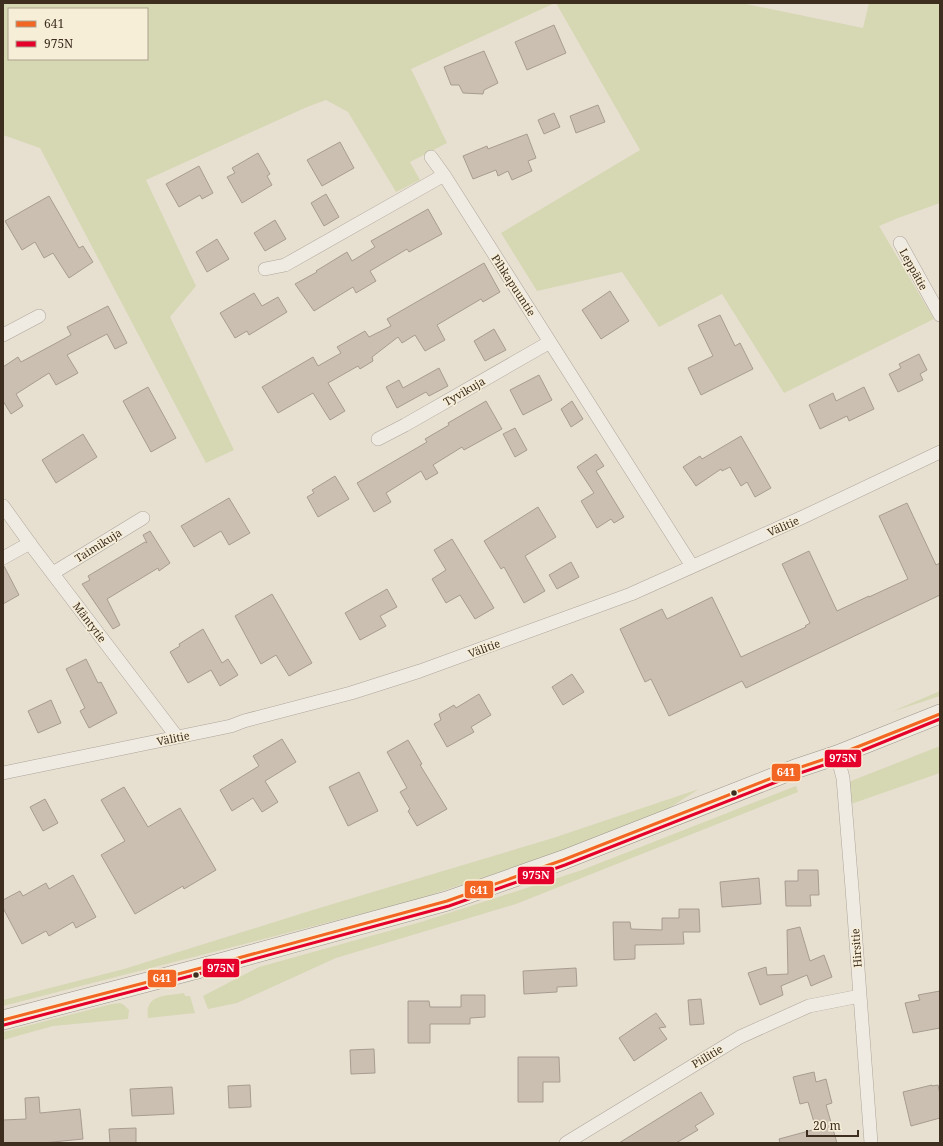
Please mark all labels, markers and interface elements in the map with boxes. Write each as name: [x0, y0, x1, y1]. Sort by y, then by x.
legend: [8, 8, 148, 60]
text: 641: [44, 15, 64, 32]
text: 975N: [44, 35, 73, 52]
street label: Leppätie: [896, 245, 932, 293]
street label: Pihkapuuntie: [488, 251, 540, 319]
street label: Tyvikuja: [440, 373, 488, 409]
street label: Välitie: [765, 512, 801, 540]
street label: Taimikuja: [72, 525, 124, 565]
street label: Mäntytie: [70, 599, 110, 645]
street label: Välitie: [466, 635, 502, 661]
street label: Välitie: [155, 727, 191, 749]
line badge: 975N: [824, 749, 862, 768]
text: 975N: [829, 750, 857, 765]
line badge: 641: [771, 763, 801, 782]
text: 641: [777, 764, 795, 779]
unlabelled marker: [729, 788, 739, 798]
line badge: 975N: [517, 866, 555, 885]
text: 975N: [522, 867, 550, 882]
line badge: 641: [464, 880, 494, 899]
text: 641: [470, 882, 488, 897]
street label: Hirsitie: [847, 928, 865, 968]
line badge: 975N: [202, 958, 240, 978]
text: 975N: [207, 960, 235, 975]
line badge: 641: [147, 969, 177, 988]
text: 641: [153, 970, 171, 985]
unlabelled marker: [191, 970, 201, 980]
street label: Piilitie: [689, 1041, 725, 1071]
scale bar: [807, 1112, 858, 1138]
text: 20 m: [813, 1117, 841, 1134]

